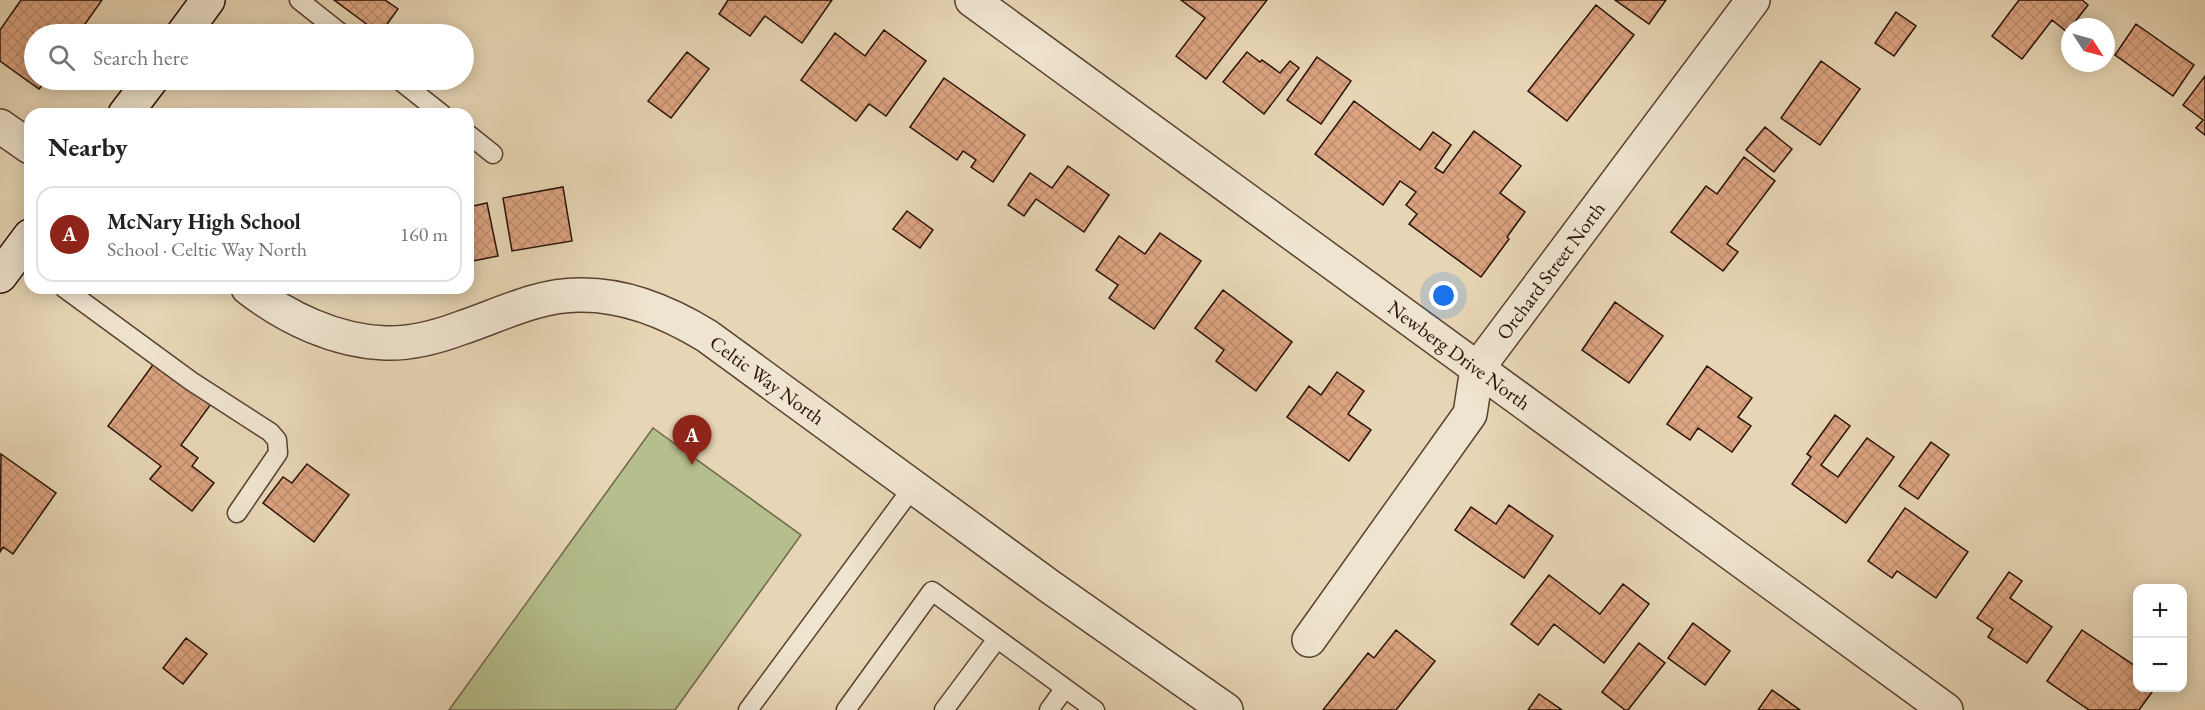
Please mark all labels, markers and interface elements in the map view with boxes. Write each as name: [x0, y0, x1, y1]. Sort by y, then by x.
north arrow: [2061, 18, 2115, 72]
search box: [24, 24, 474, 90]
icon: search: [45, 41, 78, 74]
text: Search here: [93, 43, 188, 72]
text: Nearby: [48, 130, 128, 164]
street label: Orchard Street North: [1490, 196, 1611, 345]
text: McNary High School: [107, 207, 301, 236]
text: A: [62, 221, 77, 247]
text: 160 m: [400, 221, 448, 247]
text: School · Celtic Way North: [107, 236, 307, 262]
your location: [1429, 281, 1458, 310]
street label: Newberg Drive North: [1383, 294, 1536, 416]
street label: Celtic Way North: [705, 329, 830, 431]
pin: A: [672, 416, 712, 465]
map controls: [2133, 584, 2187, 692]
button: +: [2133, 584, 2187, 638]
button: −: [2133, 638, 2187, 692]

